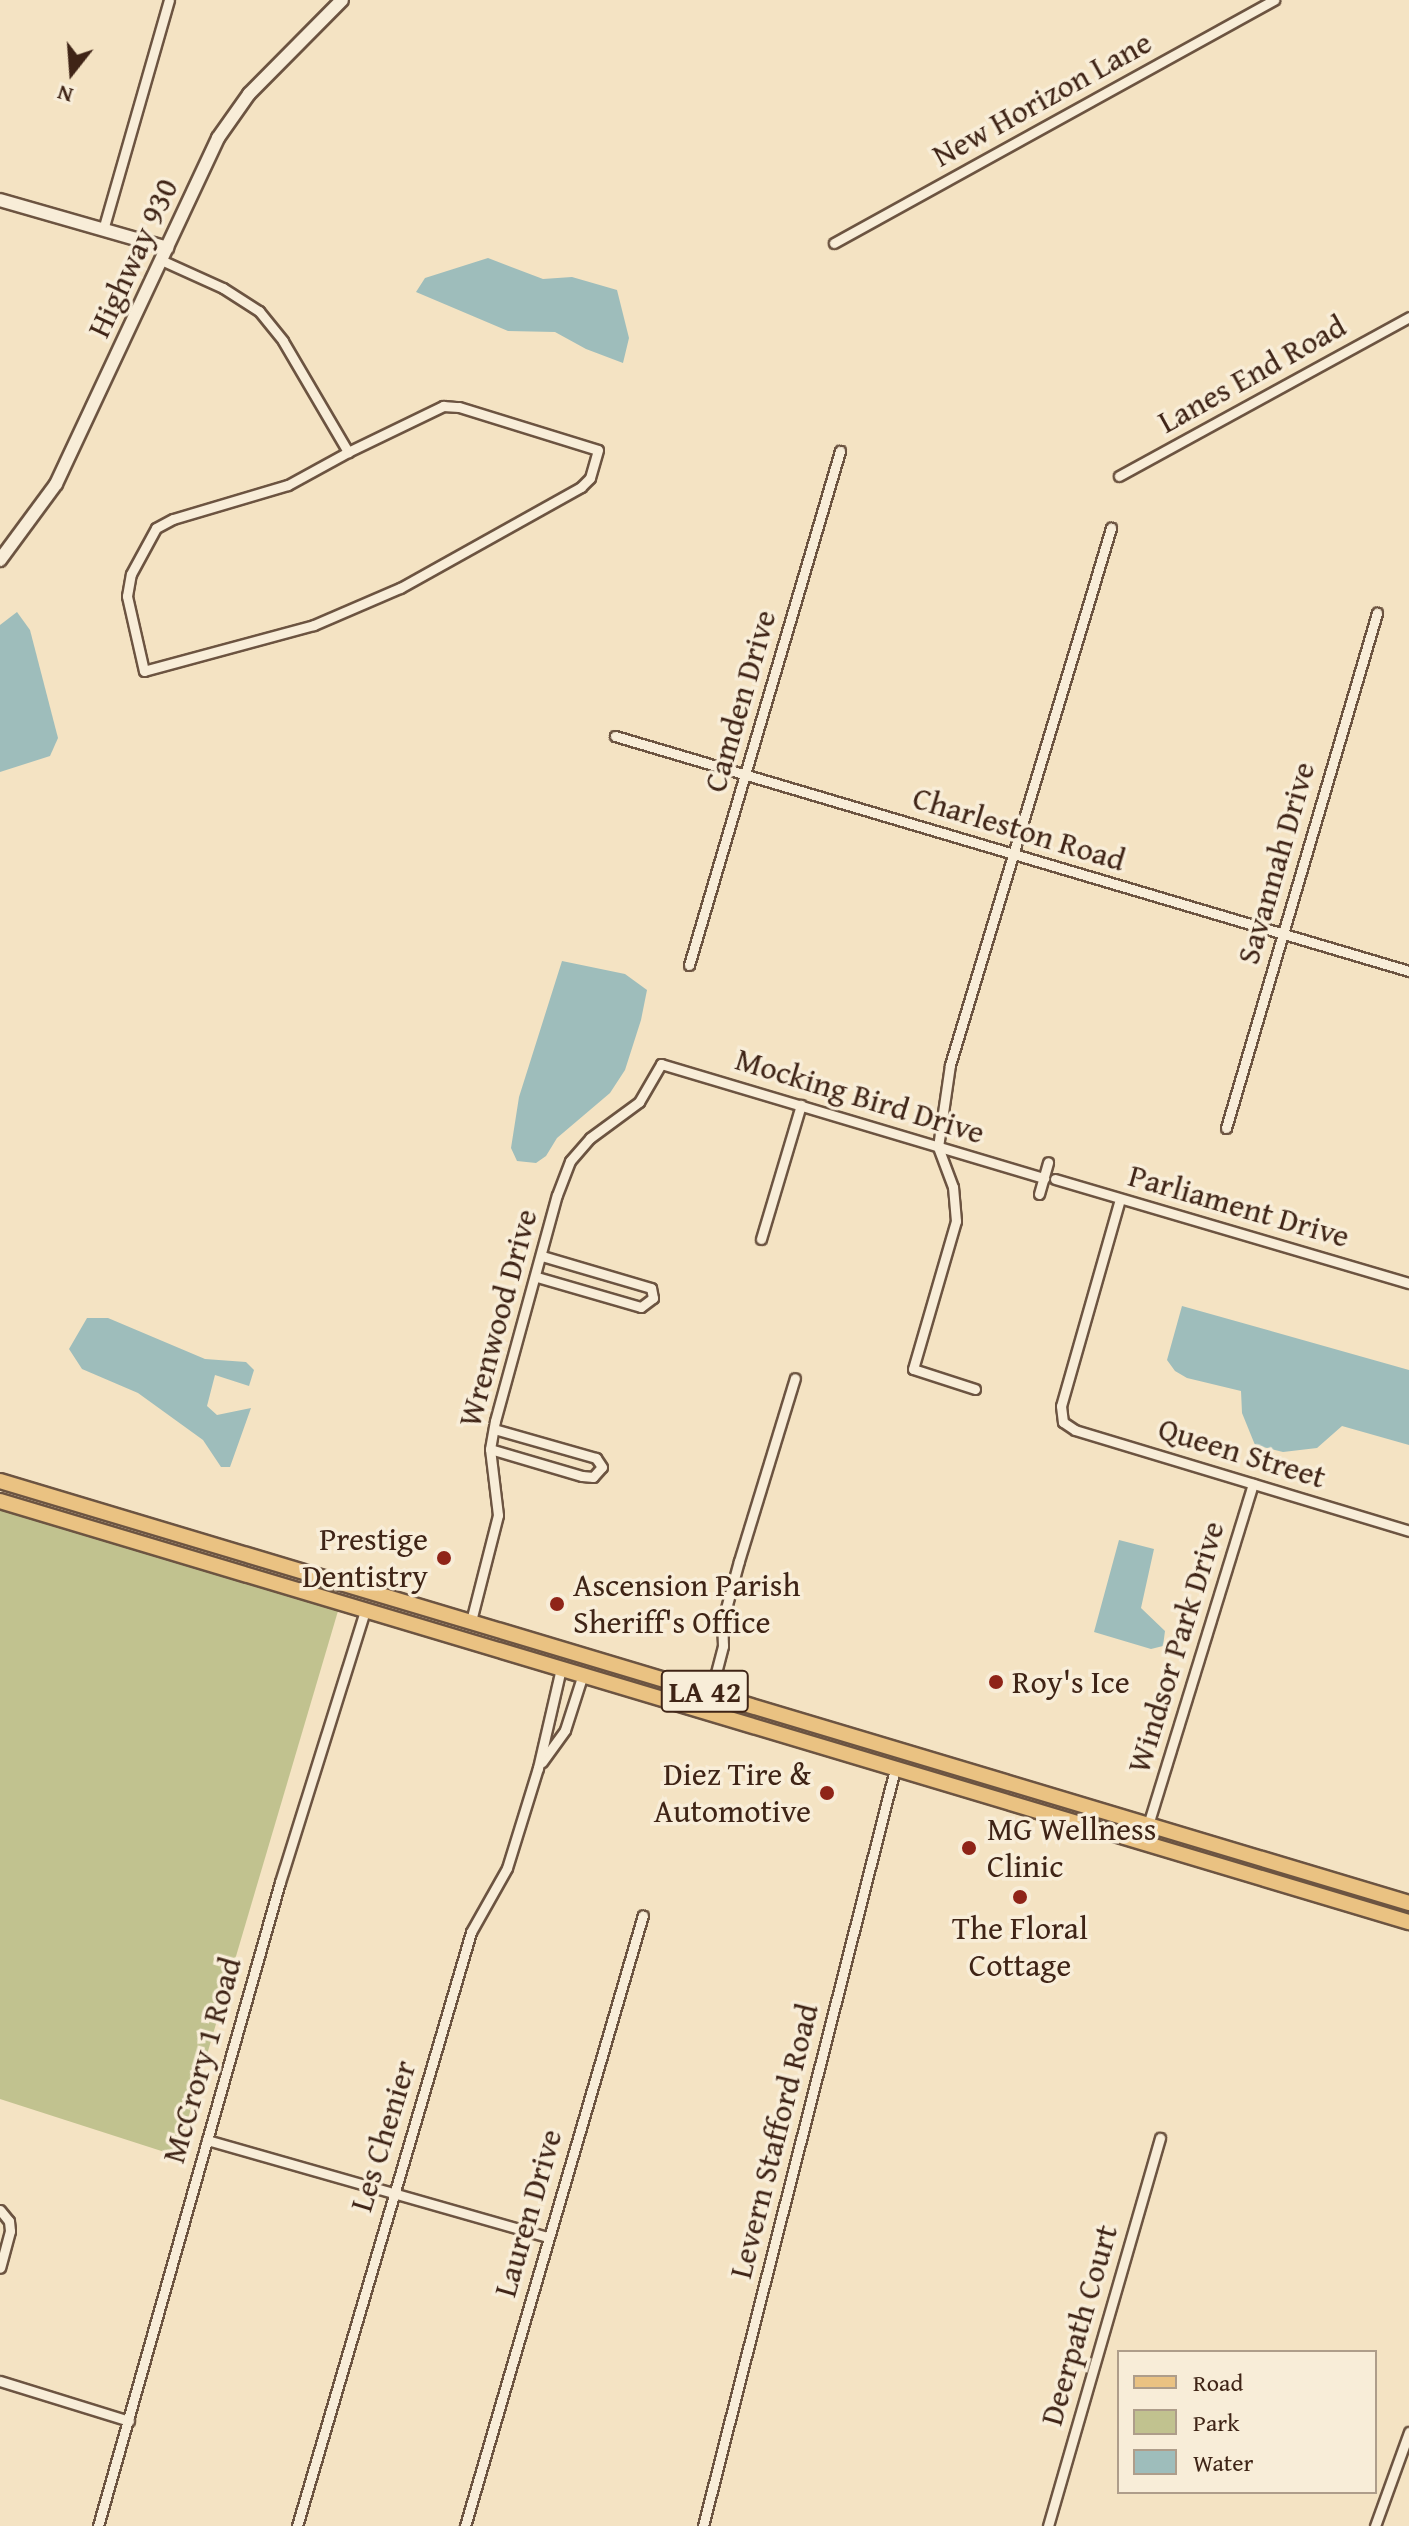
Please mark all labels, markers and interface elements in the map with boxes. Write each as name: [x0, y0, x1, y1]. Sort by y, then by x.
street label: New Horizon Lane: [926, 23, 1158, 175]
north arrow: [32, 32, 112, 112]
text: N: [53, 77, 77, 112]
street label: Highway 930: [80, 173, 186, 343]
street label: Lanes End Road: [1151, 307, 1353, 441]
street label: Camden Drive: [696, 606, 784, 796]
street label: Savannah Drive: [1229, 757, 1323, 969]
street label: Charleston Road: [908, 778, 1130, 880]
street label: Mocking Bird Drive: [731, 1040, 989, 1152]
street label: Parliament Drive: [1124, 1156, 1354, 1256]
street label: Wrenwood Drive: [451, 1205, 545, 1431]
street label: Queen Street: [1154, 1409, 1330, 1497]
street label: Windsor Park Drive: [1119, 1517, 1233, 1777]
place label: Prestige Dentistry: [302, 1521, 428, 1596]
marker: Prestige Dentistry: [435, 1549, 453, 1567]
place label: Ascension Parish Sheriff's Office: [573, 1567, 800, 1642]
marker: Ascension Parish Sheriff's Office: [548, 1595, 566, 1613]
place label: Roy's Ice: [1012, 1663, 1130, 1701]
road number: LA 42: [659, 1665, 751, 1717]
marker: Roy's Ice: [987, 1673, 1005, 1691]
place label: Diez Tire & Automotive: [654, 1756, 811, 1831]
marker: Diez Tire & Automotive: [818, 1784, 836, 1802]
place label: MG Wellness Clinic: [987, 1811, 1156, 1886]
marker: MG Wellness Clinic: [958, 1837, 980, 1859]
marker: The Floral Cottage: [1011, 1888, 1029, 1906]
place label: The Floral Cottage: [952, 1910, 1088, 1985]
street label: McCrory 1 Road: [154, 1953, 250, 2167]
street label: Levern Stafford Road: [721, 2000, 827, 2282]
street label: Les Chenier: [342, 2056, 424, 2216]
street label: Lauren Drive: [486, 2125, 570, 2301]
street label: Deerpath Court: [1032, 2220, 1126, 2430]
legend: [1117, 2350, 1377, 2494]
text: Road: [1193, 2365, 1243, 2400]
text: Park: [1193, 2405, 1239, 2440]
text: Water: [1193, 2445, 1253, 2480]

